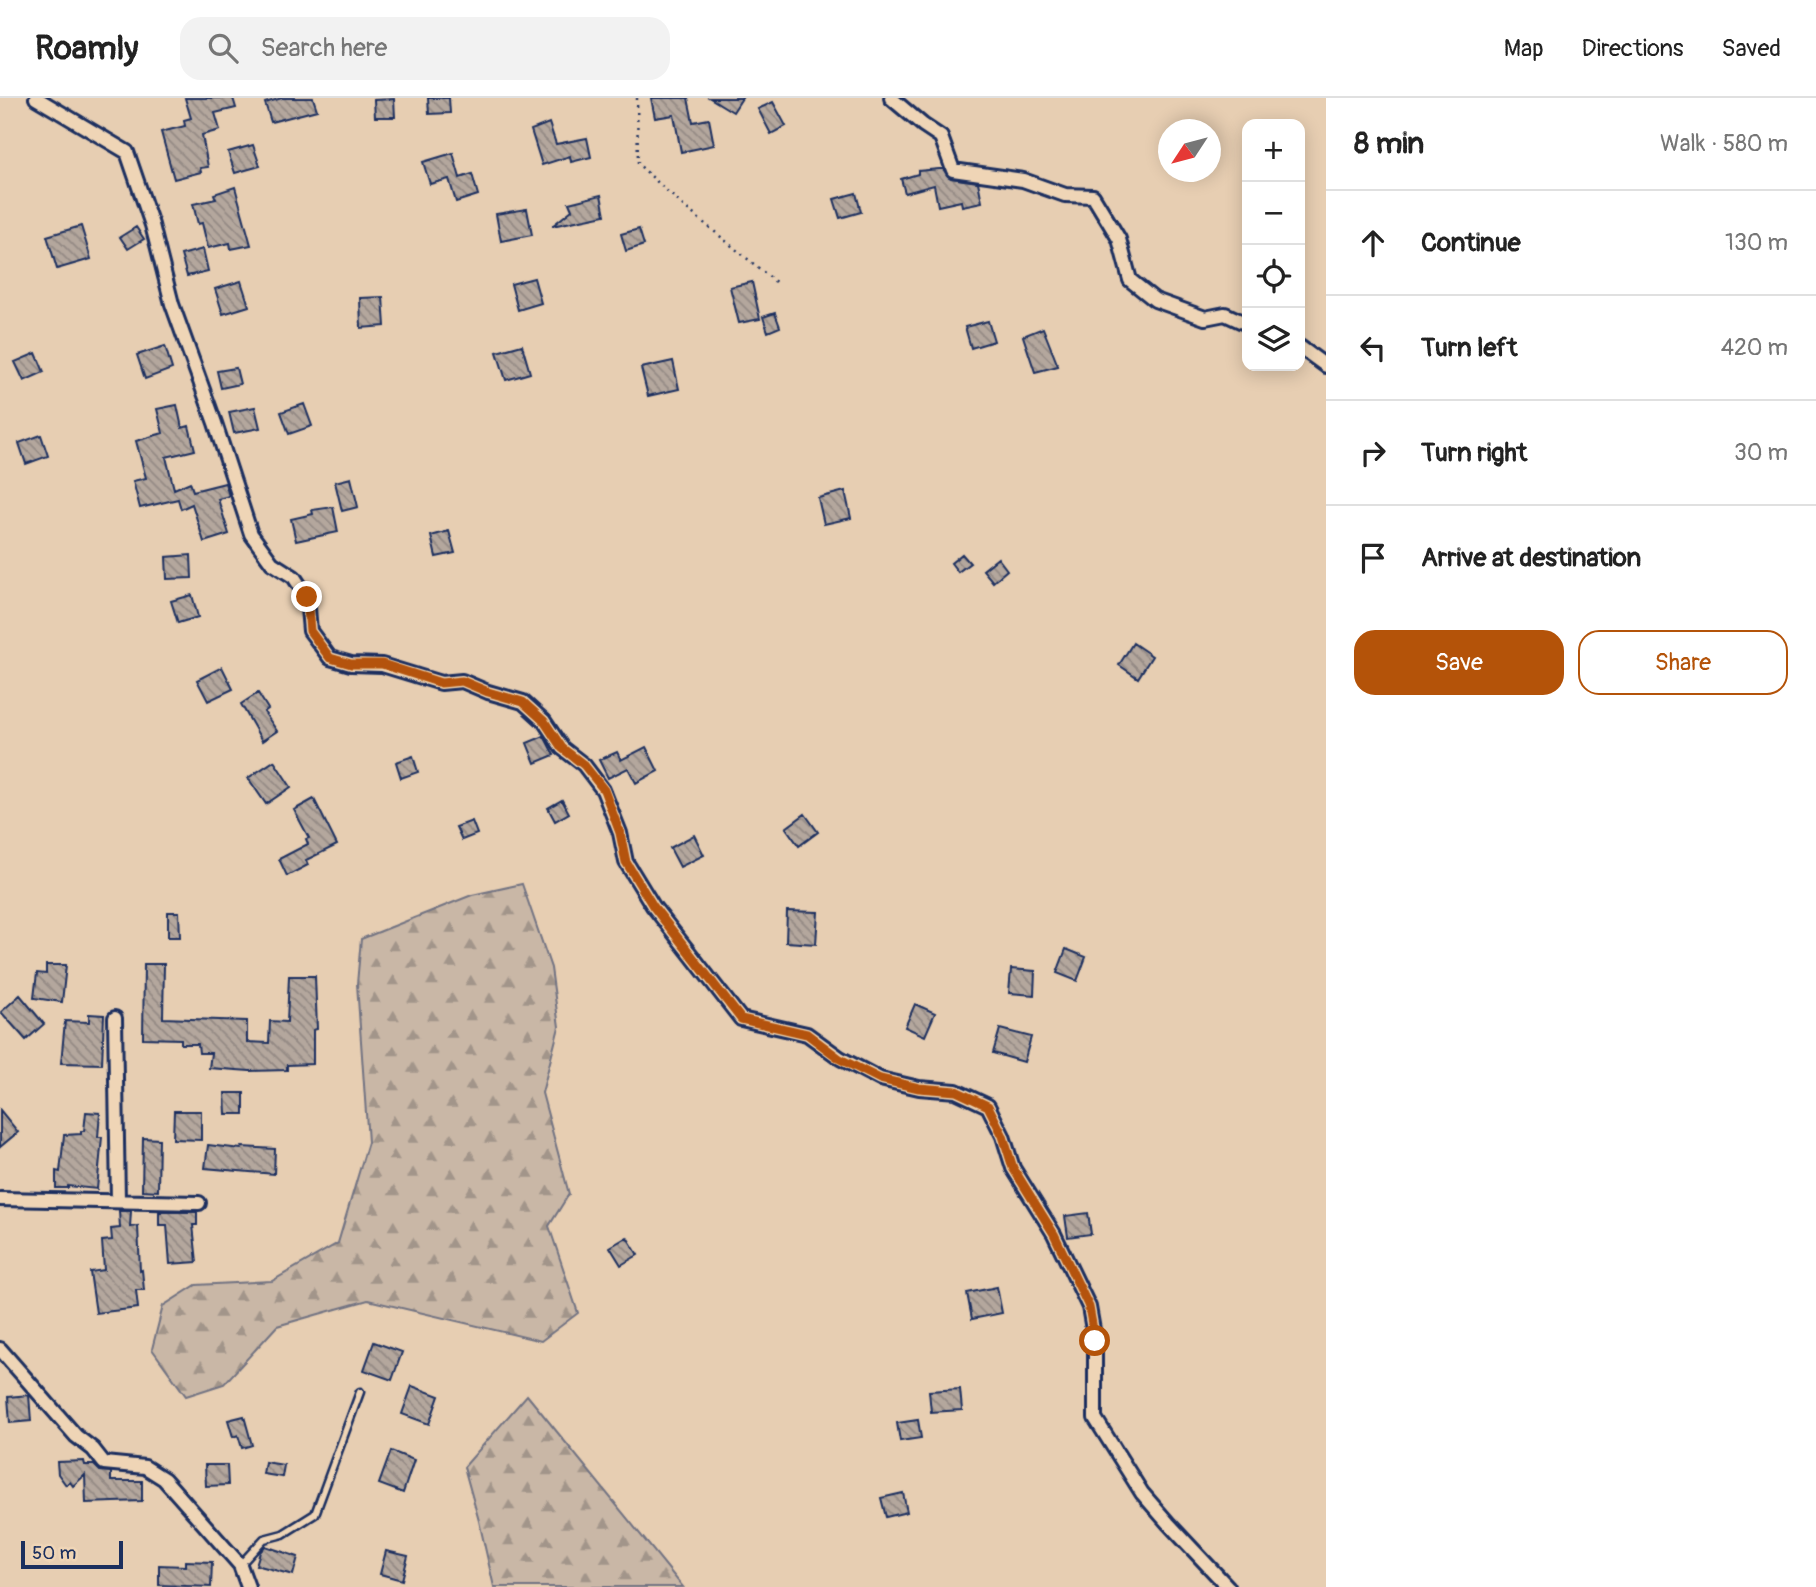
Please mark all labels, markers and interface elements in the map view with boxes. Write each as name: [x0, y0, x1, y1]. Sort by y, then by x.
search box: [180, 17, 670, 80]
text: Roamly: [35, 28, 138, 69]
icon: search: [204, 29, 242, 67]
text: Search here: [260, 32, 387, 64]
text: Map: [1504, 34, 1544, 63]
text: Directions: [1582, 34, 1683, 63]
text: Saved: [1721, 34, 1781, 63]
north arrow: [1158, 119, 1221, 182]
map controls: [1242, 119, 1305, 371]
button: +: [1242, 119, 1305, 182]
text: 8 min: [1354, 125, 1424, 162]
text: Walk · 580 m: [1660, 129, 1788, 158]
button: −: [1242, 182, 1305, 245]
icon: ahead: [1354, 224, 1392, 262]
text: Continue: [1421, 227, 1521, 259]
text: 130 m: [1725, 228, 1788, 257]
button: locate: [1242, 245, 1305, 308]
button: layers: [1242, 308, 1305, 371]
icon: left: [1354, 329, 1392, 367]
text: Turn left: [1421, 332, 1517, 364]
text: 420 m: [1721, 333, 1788, 362]
icon: right: [1354, 434, 1392, 472]
text: Turn right: [1421, 437, 1527, 469]
text: 30 m: [1734, 438, 1788, 467]
icon: arrive: [1354, 539, 1392, 577]
text: Arrive at destination: [1421, 542, 1641, 574]
route end: [291, 581, 322, 612]
button: Save: [1354, 630, 1564, 695]
button: Share: [1578, 630, 1788, 695]
route start: [1079, 1325, 1110, 1356]
scale bar: [21, 1538, 122, 1570]
text: 50 m: [32, 1541, 76, 1565]

